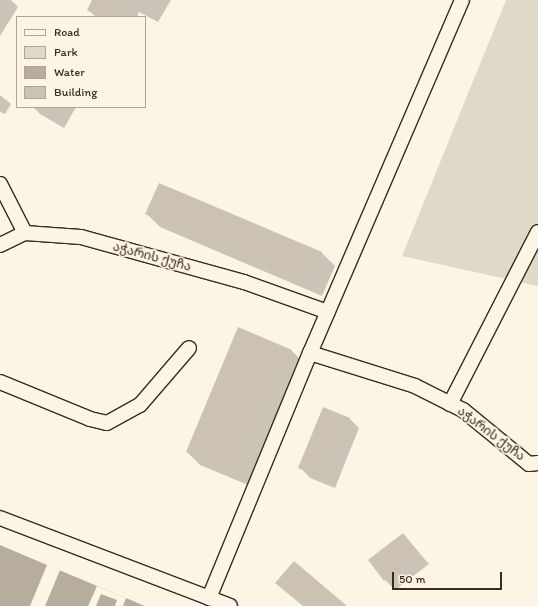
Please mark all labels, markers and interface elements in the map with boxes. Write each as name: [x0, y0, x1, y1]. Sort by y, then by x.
legend: [16, 16, 146, 108]
text: Road: [54, 25, 80, 39]
text: Park: [54, 45, 78, 59]
text: Water: [54, 65, 85, 79]
text: Building: [54, 85, 97, 99]
street label: აჭარის ქუჩა: [111, 239, 193, 275]
street label: აჭარის ქუჩა: [454, 403, 528, 465]
scale bar: [394, 564, 504, 590]
text: 50 m: [399, 572, 425, 586]

